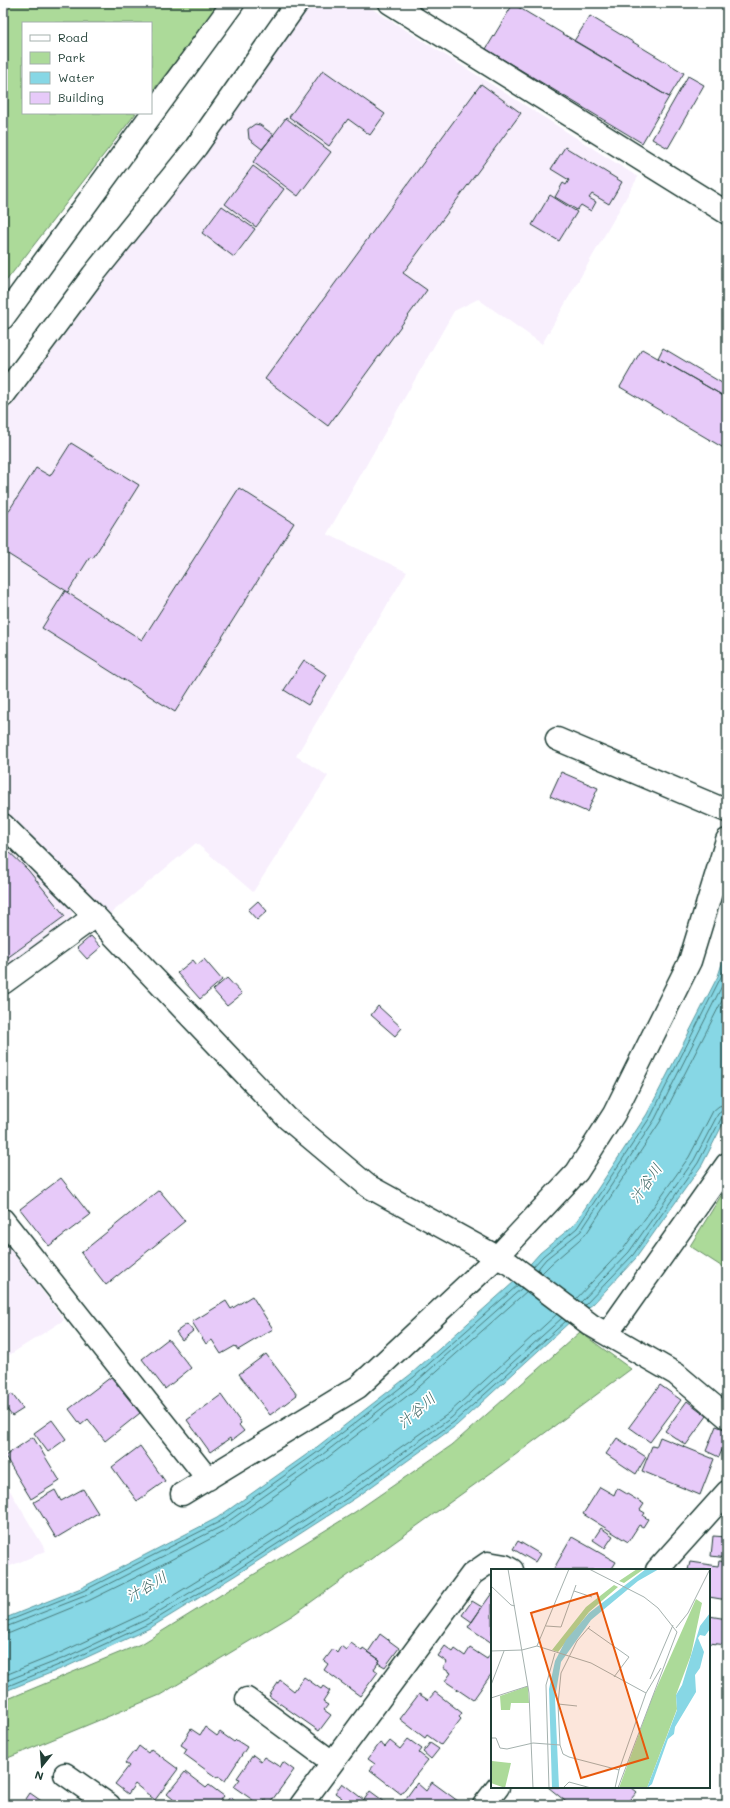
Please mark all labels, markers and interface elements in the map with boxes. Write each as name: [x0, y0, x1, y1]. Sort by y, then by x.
legend: [22, 22, 152, 114]
text: Road: [58, 29, 88, 45]
text: Park: [58, 49, 85, 65]
text: Water: [58, 69, 95, 85]
text: Building: [58, 89, 104, 105]
water label: 汁谷川: [624, 1159, 666, 1207]
water label: 汁谷川: [392, 1388, 440, 1432]
water label: 汁谷川: [122, 1566, 170, 1606]
inset map: [491, 1569, 710, 1788]
north arrow: [22, 1746, 62, 1786]
text: N: [33, 1768, 45, 1784]

